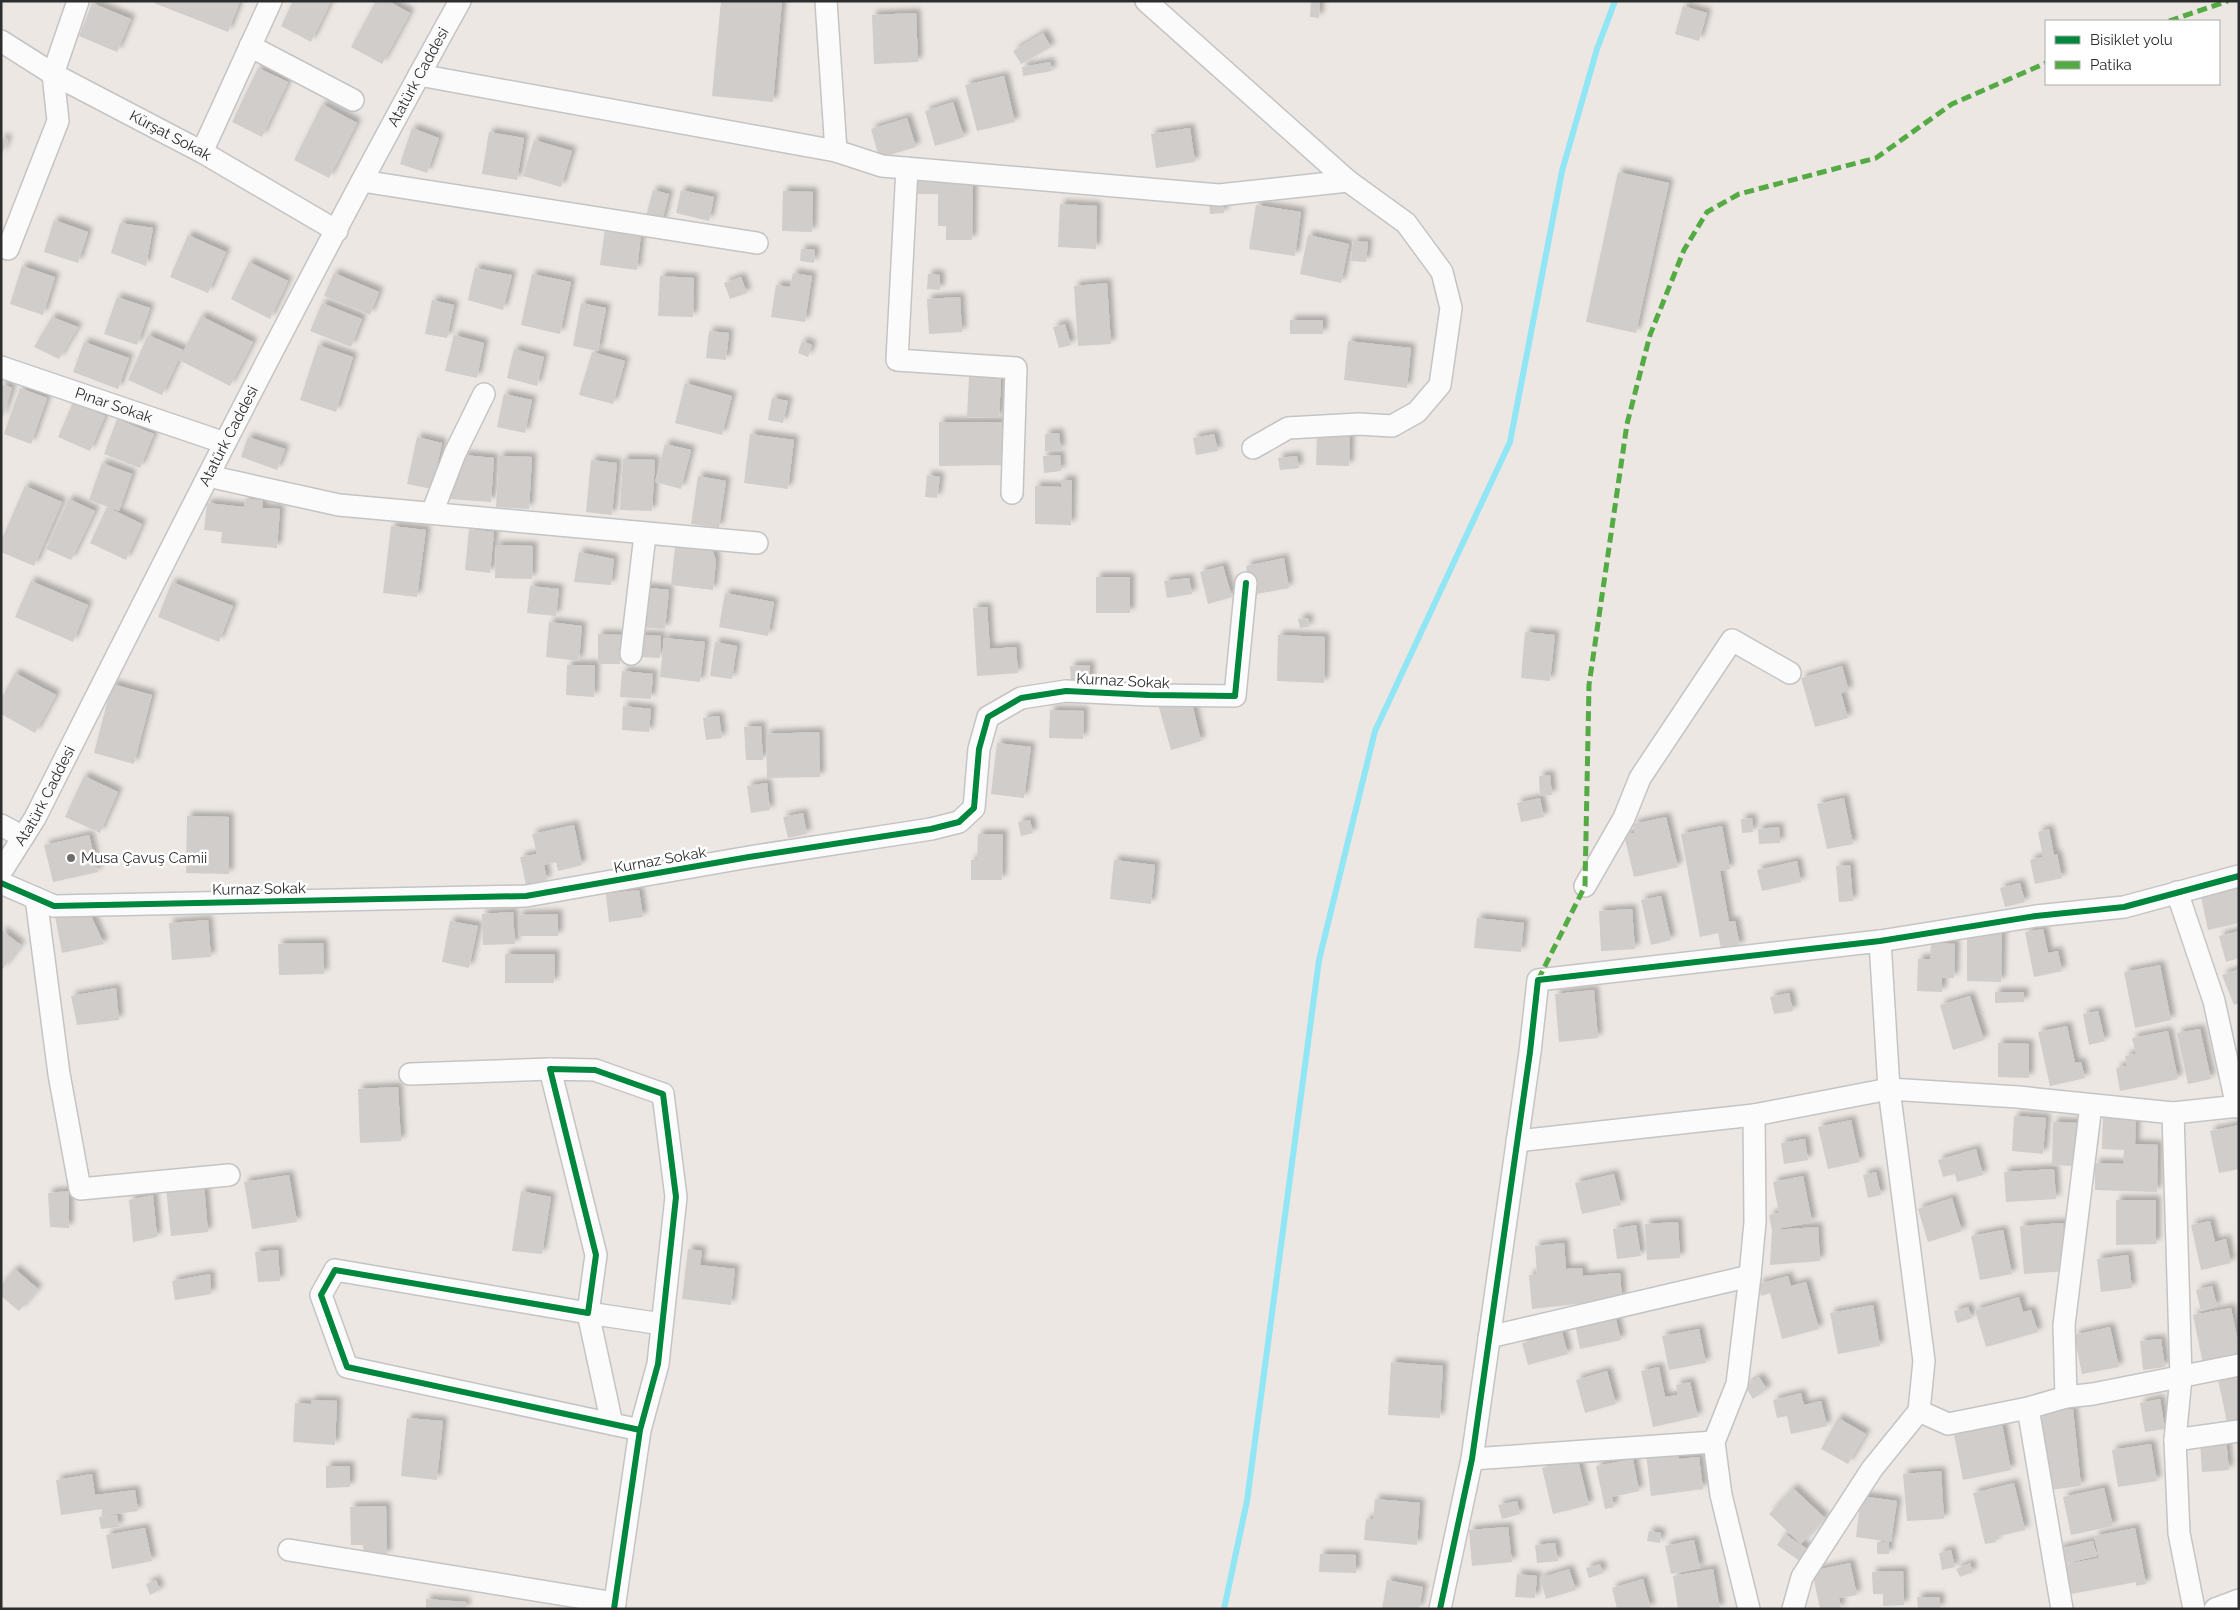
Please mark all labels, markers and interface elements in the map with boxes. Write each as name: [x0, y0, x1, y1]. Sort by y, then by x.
legend: [2045, 20, 2220, 85]
street label: Atatürk Caddesi: [384, 24, 453, 130]
text: Bisiklet yolu: [2090, 31, 2173, 49]
text: Patika: [2090, 56, 2132, 74]
street label: Kürşat Sokak: [126, 107, 215, 164]
street label: Atatürk Caddesi: [195, 383, 262, 489]
street label: Pınar Sokak: [73, 384, 155, 427]
street label: Kurnaz Sokak: [1076, 670, 1170, 692]
street label: Atatürk Caddesi: [11, 743, 79, 849]
street label: Kurnaz Sokak: [612, 843, 708, 877]
place label: Musa Çavuş Camii: [81, 849, 207, 867]
marker: Musa Çavuş Camii: [65, 852, 77, 864]
street label: Kurnaz Sokak: [212, 879, 306, 899]

